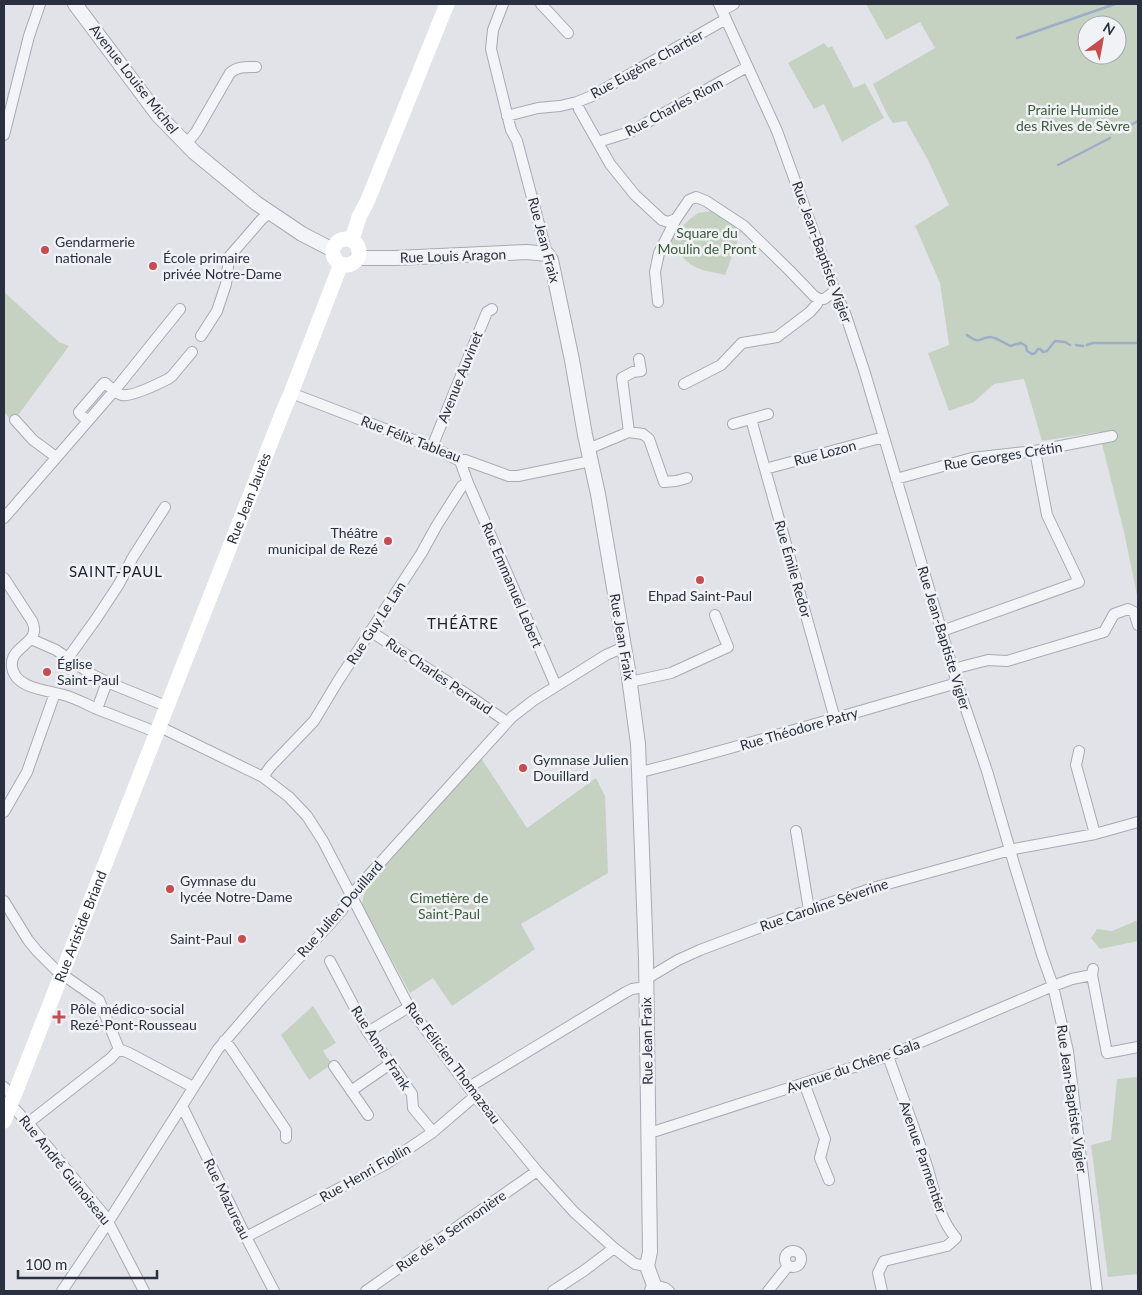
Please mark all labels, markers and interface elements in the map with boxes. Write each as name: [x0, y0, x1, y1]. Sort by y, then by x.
north arrow: [1077, 15, 1127, 65]
text: N: [1100, 18, 1118, 39]
street label: Avenue Louise Michel: [86, 21, 182, 137]
street label: Rue Eugène Chartier: [587, 25, 706, 102]
street label: Rue Charles Riom: [622, 74, 726, 139]
park label: Prairie Humide des Rives de Sèvre: [1016, 101, 1130, 134]
street label: Rue Jean-Baptiste Vigier: [789, 179, 856, 325]
street label: Rue Jean Fraix: [525, 195, 564, 285]
park label: Square du Moulin de Pront: [657, 224, 757, 257]
place label: Gendarmerie nationale: [55, 233, 135, 266]
marker: Gendarmerie nationale: [39, 244, 51, 256]
street label: Rue Louis Aragon: [399, 245, 507, 266]
place label: École primaire privée Notre-Dame: [163, 249, 282, 282]
marker: École primaire privée Notre-Dame: [147, 260, 159, 272]
street label: Avenue Auvinet: [433, 329, 486, 425]
street label: Rue Félix Tableau: [359, 412, 464, 465]
street label: Rue Lozon: [792, 436, 858, 469]
street label: Rue Georges Crétin: [942, 438, 1063, 473]
street label: Rue Jean Jaurès: [223, 450, 274, 546]
street label: Rue Émile Redor: [771, 518, 816, 620]
street label: Rue Emmanuel Lebert: [478, 520, 547, 650]
place label: Théâtre municipal de Rezé: [268, 524, 378, 557]
marker: Théâtre municipal de Rezé: [382, 535, 394, 547]
district label: SAINT-PAUL: [69, 562, 163, 580]
street label: Rue Jean-Baptiste Vigier: [914, 564, 974, 712]
marker: Ehpad Saint-Paul: [694, 574, 706, 586]
street label: Rue Guy Le Lan: [343, 578, 409, 667]
place label: Ehpad Saint-Paul: [648, 587, 752, 604]
street label: Rue Jean Fraix: [606, 592, 638, 682]
district label: THÉÂTRE: [427, 614, 499, 632]
street label: Rue Charles Perraud: [383, 634, 496, 718]
place label: Église Saint-Paul: [57, 655, 119, 688]
marker: Église Saint-Paul: [41, 666, 53, 678]
street label: Rue Théodore Patry: [738, 703, 861, 754]
place label: Gymnase Julien Douillard: [533, 751, 629, 784]
marker: Gymnase Julien Douillard: [517, 762, 529, 774]
street label: Rue Julien Douillard: [293, 857, 386, 960]
street label: Rue Aristide Briand: [50, 868, 110, 984]
place label: Gymnase du lycée Notre-Dame: [180, 872, 292, 905]
street label: Rue Caroline Séverine: [757, 875, 890, 934]
marker: Gymnase du lycée Notre-Dame: [164, 883, 176, 895]
park label: Cimetière de Saint-Paul: [410, 889, 488, 922]
place label: Saint-Paul: [170, 930, 232, 947]
marker: Saint-Paul: [236, 933, 248, 945]
street label: Rue Jean Fraix: [637, 997, 656, 1085]
street label: Rue Félicien Thomazeau: [402, 999, 505, 1127]
place label: Pôle médico-social Rezé-Pont-Rousseau: [70, 1000, 197, 1033]
street label: Rue Anne Frank: [348, 1002, 415, 1094]
marker: Pôle médico-social Rezé-Pont-Rousseau: [52, 1010, 66, 1024]
street label: Rue Jean-Baptiste Vigier: [1054, 1024, 1091, 1174]
street label: Avenue du Chêne Gala: [784, 1035, 922, 1096]
street label: Avenue Parmentier: [896, 1098, 951, 1215]
street label: Rue André Guinoiseau: [16, 1111, 115, 1228]
street label: Rue Henri Fiollin: [316, 1140, 413, 1205]
street label: Rue Mazureau: [200, 1155, 254, 1242]
street label: Rue de la Sermonière: [393, 1186, 509, 1275]
scale bar: [18, 1248, 156, 1280]
text: 100 m: [25, 1255, 67, 1273]

